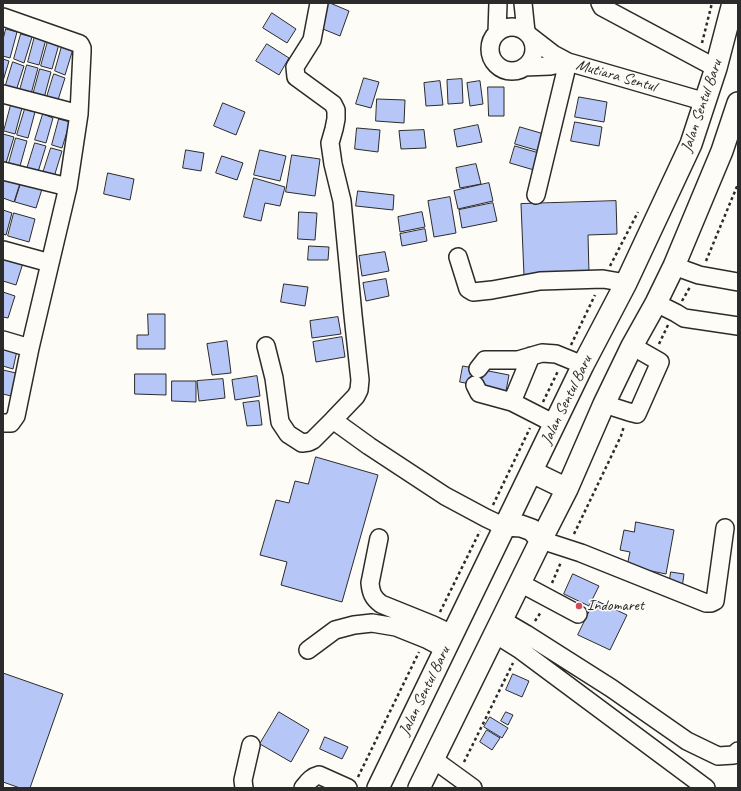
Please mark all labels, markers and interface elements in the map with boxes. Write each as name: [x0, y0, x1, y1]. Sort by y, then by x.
street label: Mutiara Sentul: [574, 55, 658, 97]
street label: Jalan Sentul Baru: [677, 57, 727, 155]
street label: Jalan Sentul Baru: [537, 352, 597, 448]
place label: Indomaret: [587, 596, 644, 616]
marker: Indomaret: [574, 601, 584, 611]
street label: Jalan Sentul Baru: [395, 643, 455, 739]

